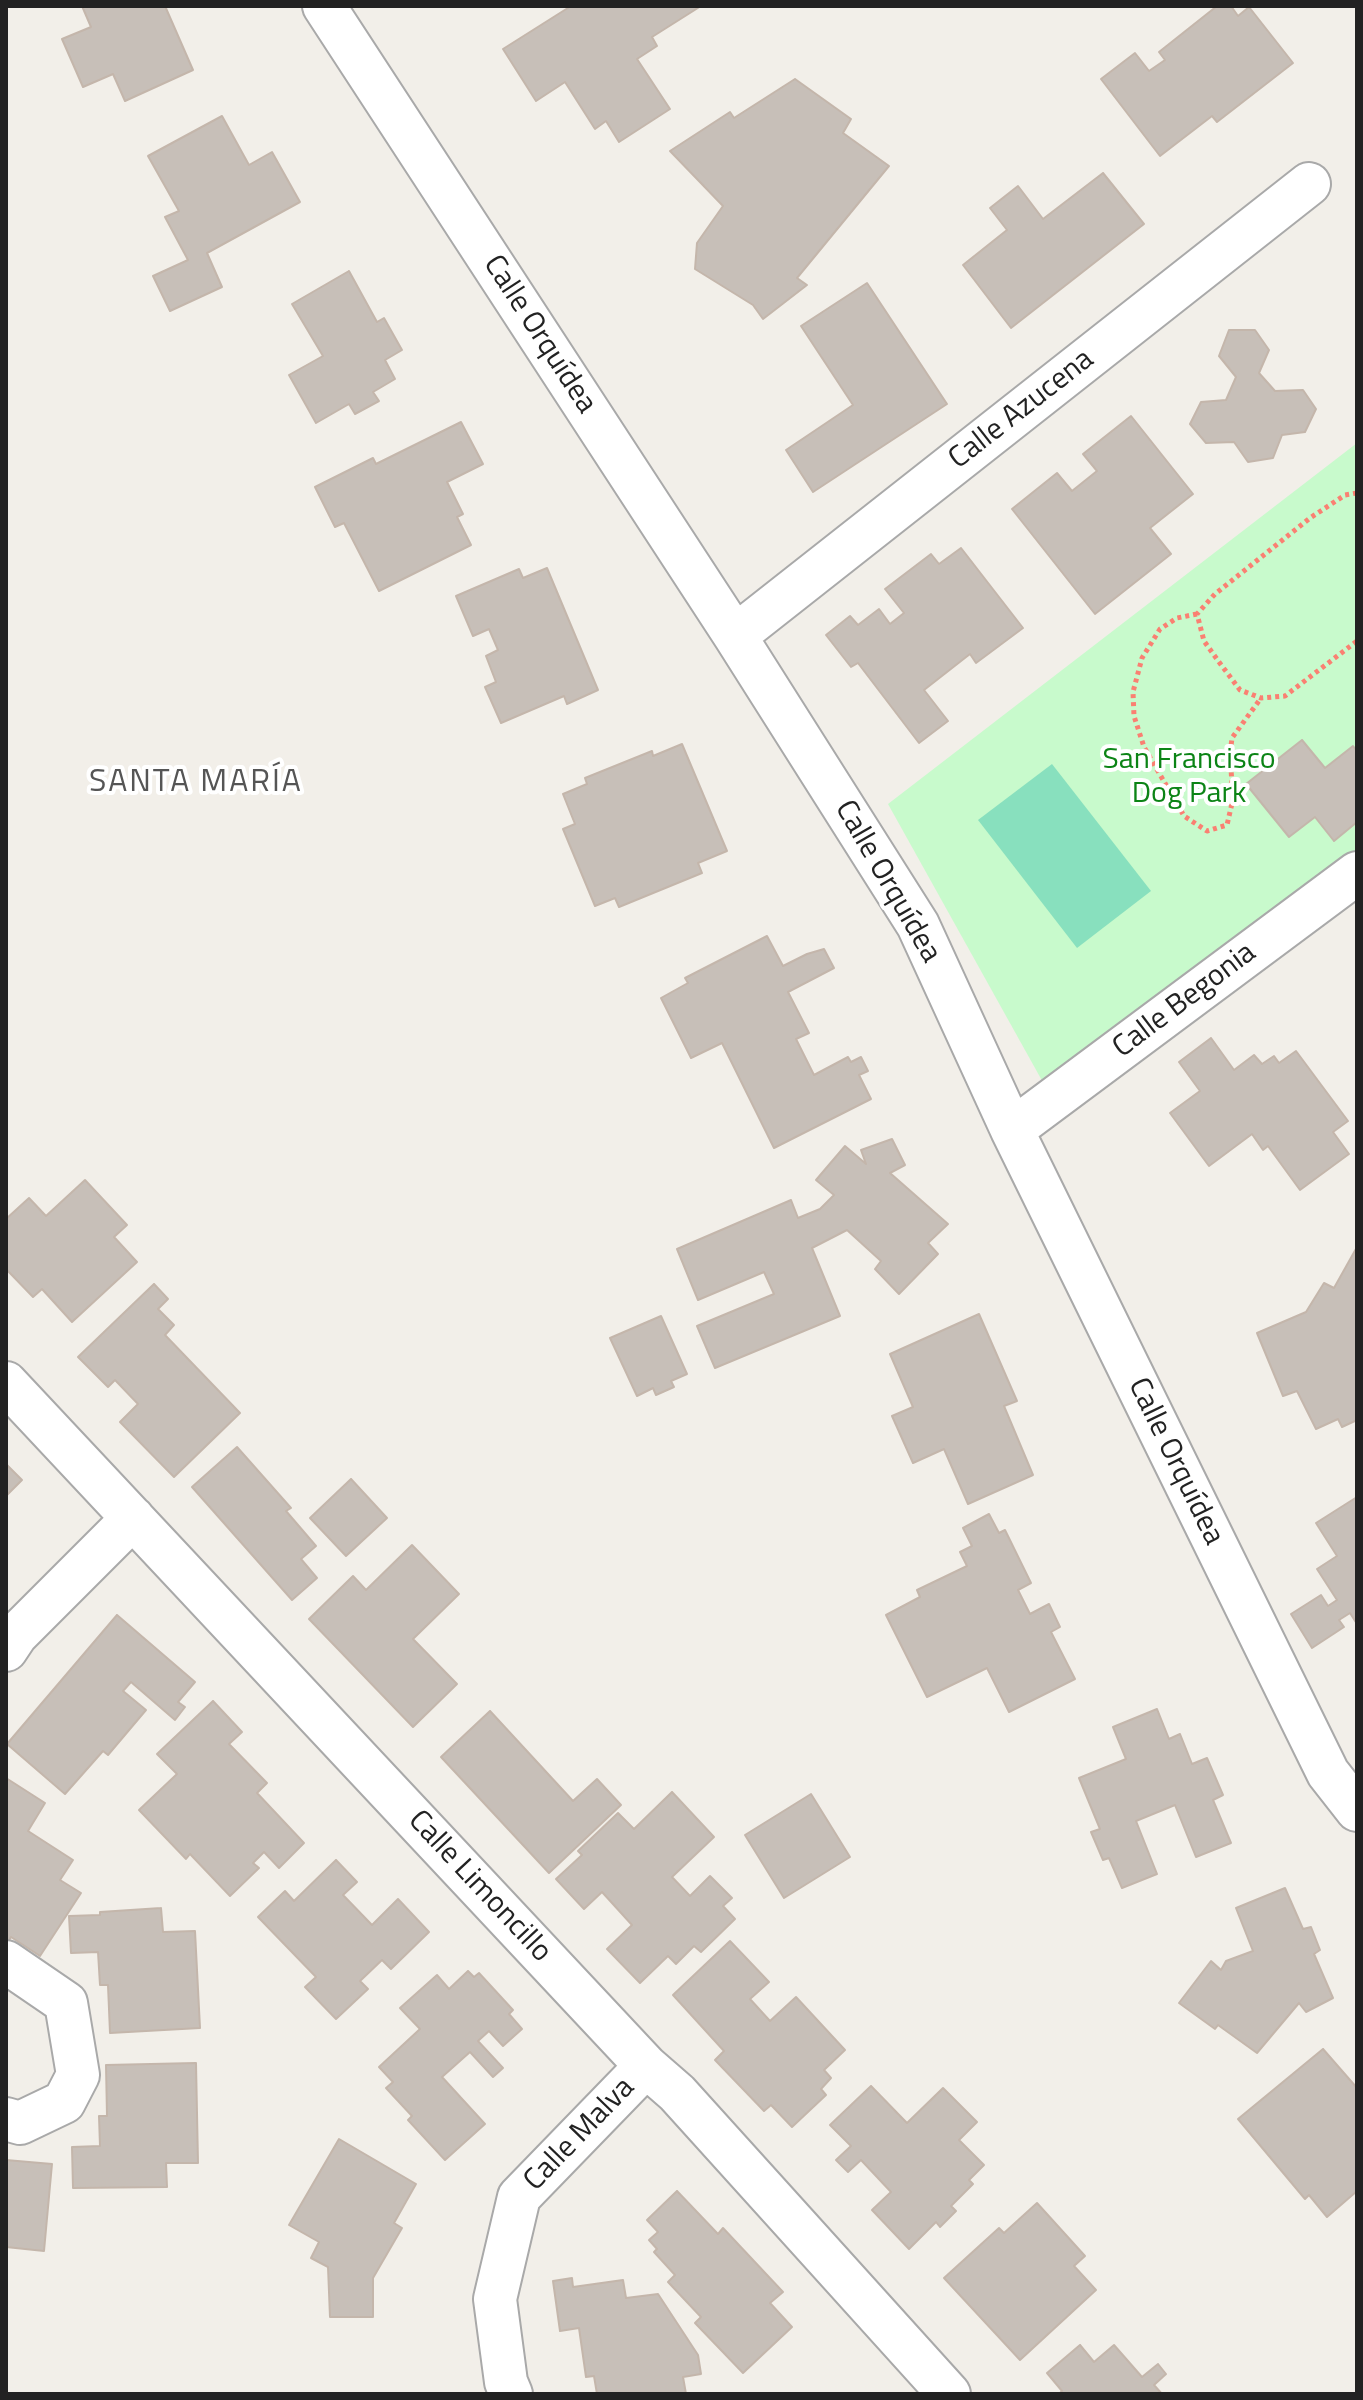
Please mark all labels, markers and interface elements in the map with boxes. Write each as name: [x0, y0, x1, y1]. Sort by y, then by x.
street label: Calle Orquídea: [475, 249, 603, 421]
street label: Calle Azucena: [943, 342, 1101, 478]
park label: San Francisco Dog Park: [1102, 743, 1276, 814]
district label: SANTA MARÍA: [89, 764, 303, 802]
street label: Calle Orquídea: [826, 795, 948, 969]
street label: Calle Begonia: [1106, 936, 1264, 1066]
street label: Calle Orquídea: [1119, 1373, 1231, 1551]
street label: Calle Limoncillo: [400, 1804, 558, 1970]
street label: Calle Malva: [517, 2071, 643, 2199]

